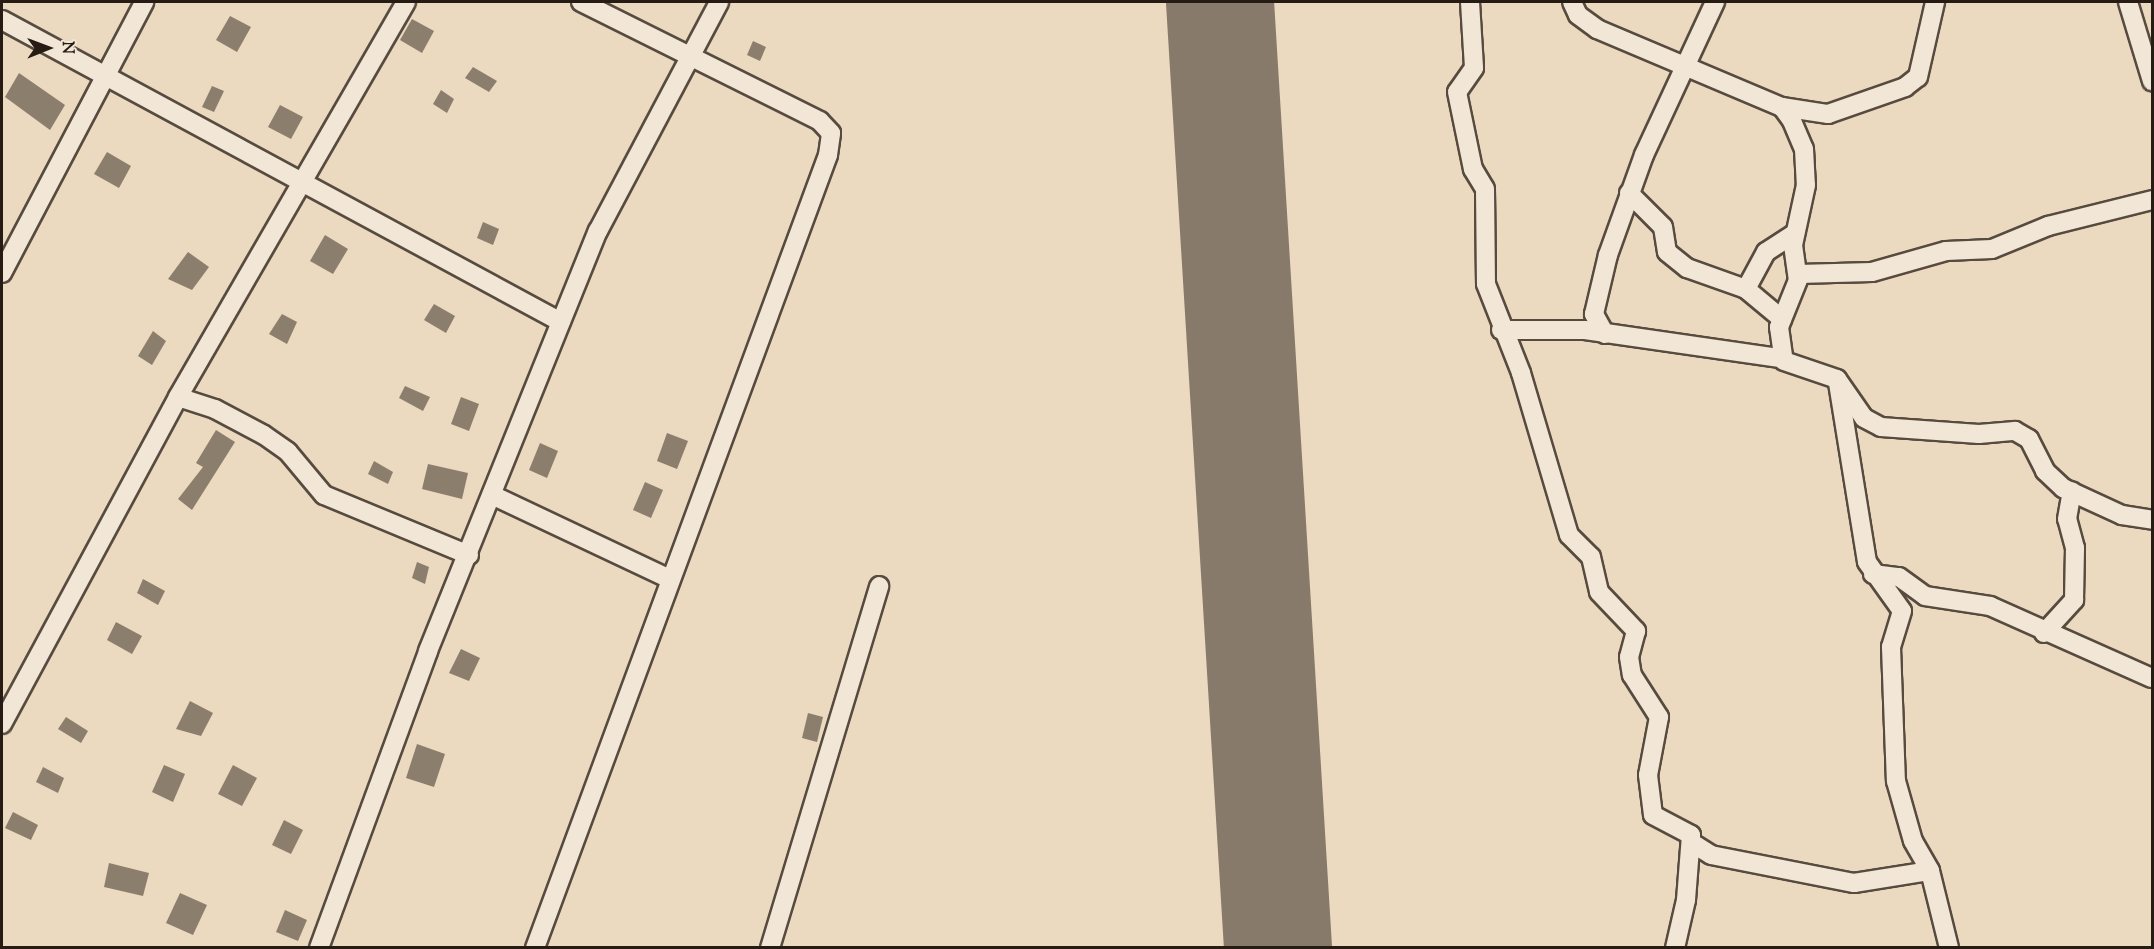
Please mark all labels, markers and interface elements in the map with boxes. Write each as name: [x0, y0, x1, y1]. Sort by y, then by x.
north arrow: [18, 18, 78, 78]
text: N: [55, 41, 78, 54]

